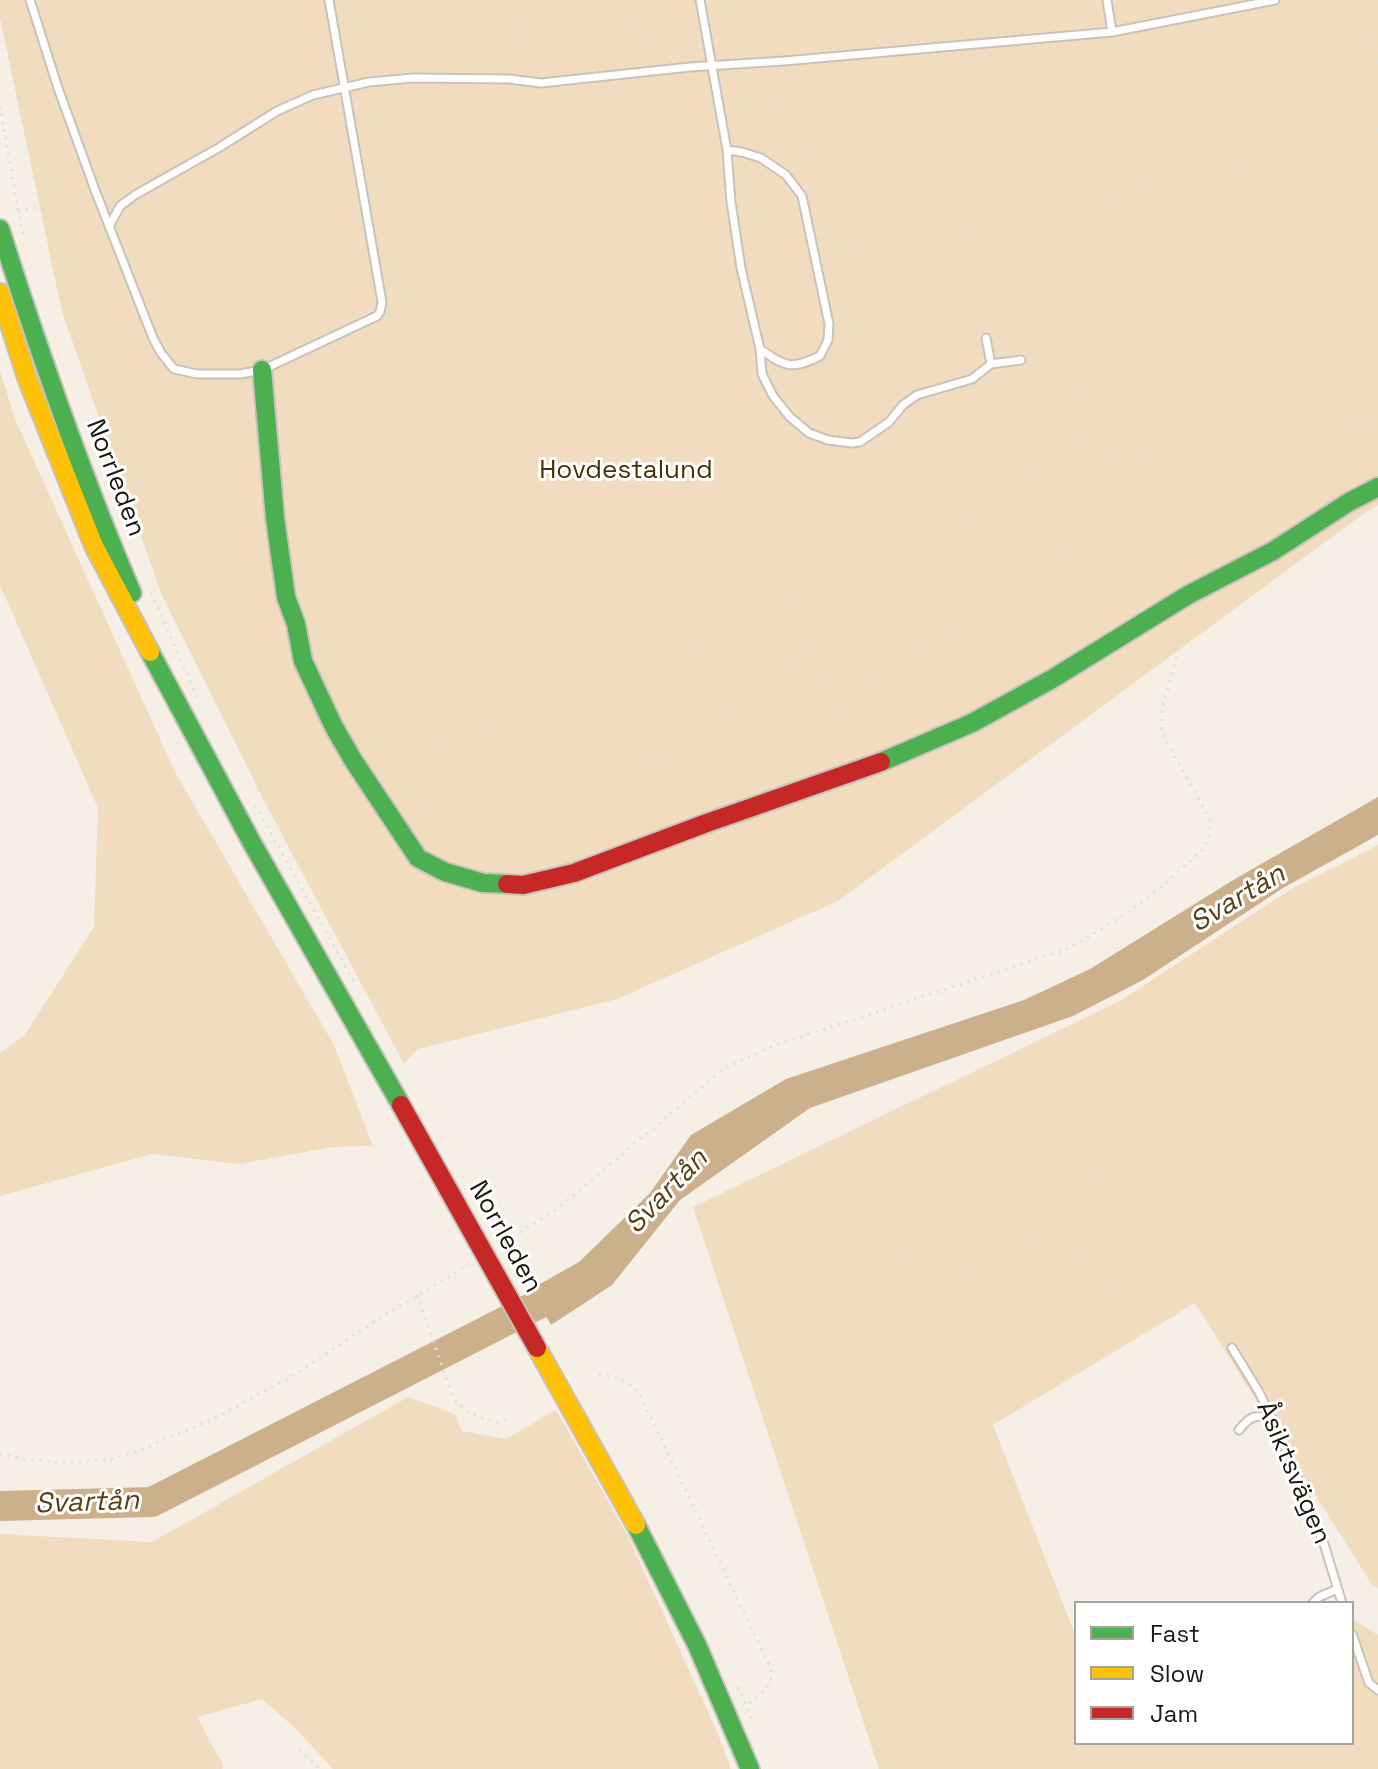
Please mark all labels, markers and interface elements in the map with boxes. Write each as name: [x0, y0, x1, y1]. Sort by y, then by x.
street label: Norrleden: [78, 415, 152, 541]
park label: Hovdestalund: [539, 455, 713, 487]
water label: Svartån: [1185, 858, 1291, 940]
water label: Svartån: [619, 1143, 715, 1241]
street label: Norrleden: [462, 1176, 548, 1298]
street label: Åsiktsvägen: [1249, 1397, 1337, 1549]
water label: Svartån: [34, 1484, 140, 1522]
legend: [1074, 1601, 1354, 1745]
text: Fast: [1150, 1618, 1200, 1649]
text: Slow: [1150, 1658, 1204, 1689]
text: Jam: [1150, 1698, 1198, 1729]

